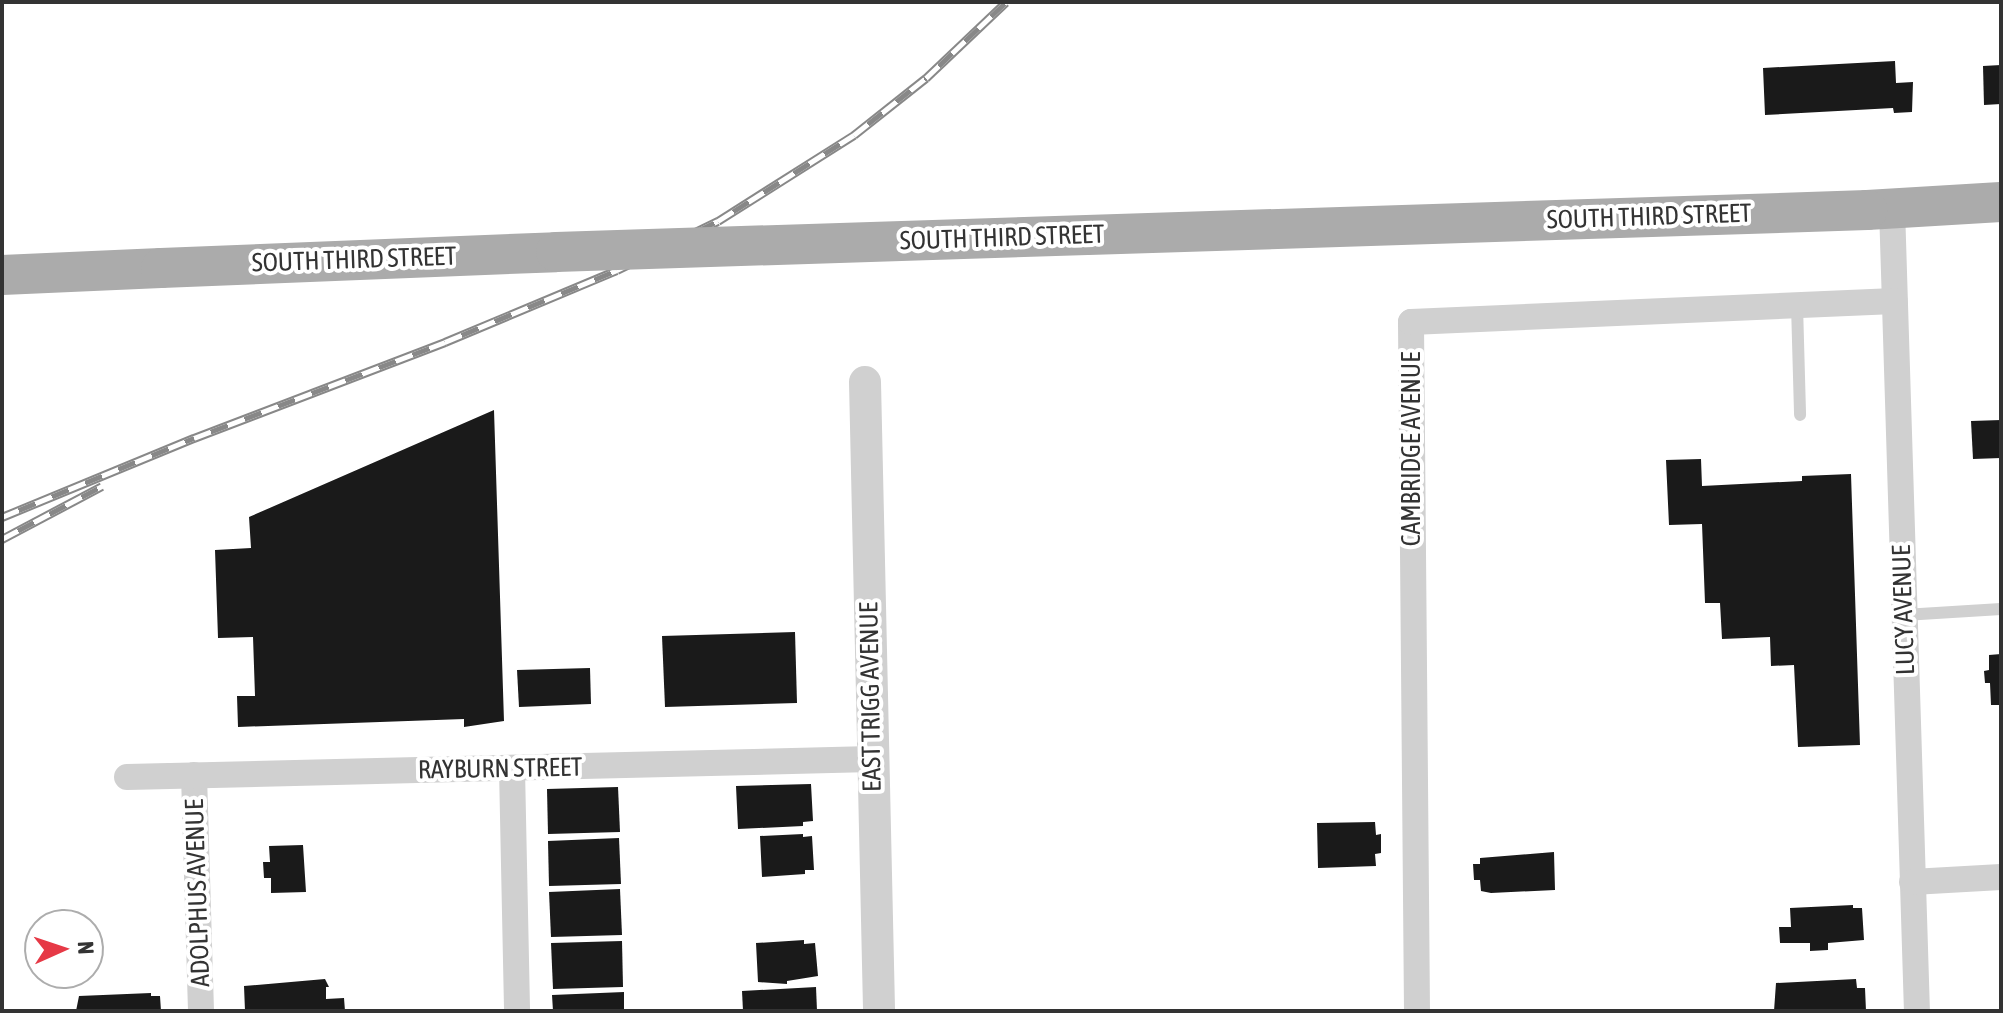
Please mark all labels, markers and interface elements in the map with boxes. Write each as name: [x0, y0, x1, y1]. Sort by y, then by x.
street label: SOUTH THIRD STREET: [1546, 198, 1752, 236]
street label: SOUTH THIRD STREET: [899, 219, 1105, 257]
street label: SOUTH THIRD STREET: [251, 241, 457, 279]
street label: CAMBRIDGE AVENUE: [1396, 352, 1428, 546]
street label: LUCY AVENUE: [1886, 544, 1922, 676]
street label: EAST TRIGG AVENUE: [854, 602, 888, 792]
street label: RAYBURN STREET: [418, 752, 582, 786]
street label: ADOLPHUS AVENUE: [179, 799, 217, 987]
north arrow: [24, 909, 104, 989]
text: N: [73, 941, 99, 955]

